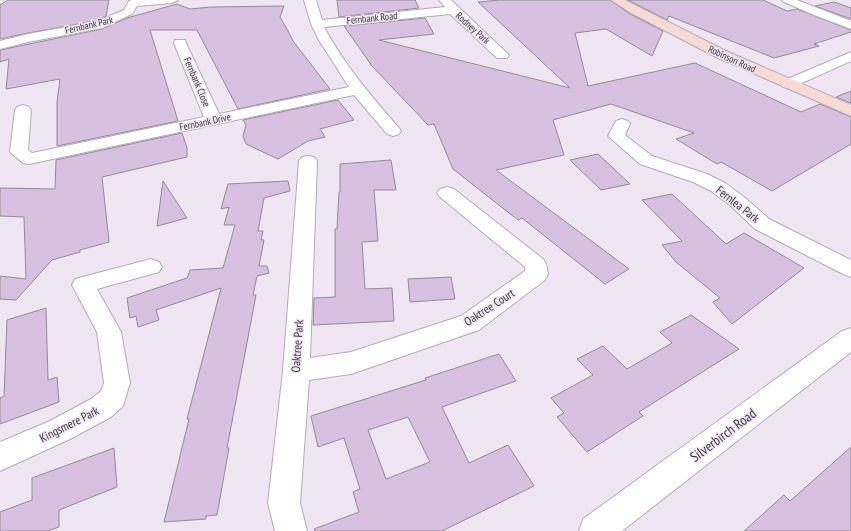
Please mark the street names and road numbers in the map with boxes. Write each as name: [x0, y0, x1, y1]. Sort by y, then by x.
street label: Fernbank Road: [346, 9, 398, 27]
street label: Rodney Park: [453, 9, 493, 47]
street label: Fernbank Park: [64, 13, 114, 37]
street label: Robinson Road: [706, 42, 758, 76]
street label: Fernbank Close: [181, 55, 213, 109]
street label: Fernbank Drive: [178, 110, 232, 134]
street label: Fernlea Park: [713, 182, 763, 226]
street label: Oaktree Court: [461, 285, 518, 329]
street label: Oaktree Park: [288, 319, 306, 373]
street label: Kingsmere Park: [37, 403, 101, 445]
street label: Silverbirch Road: [686, 404, 760, 466]

